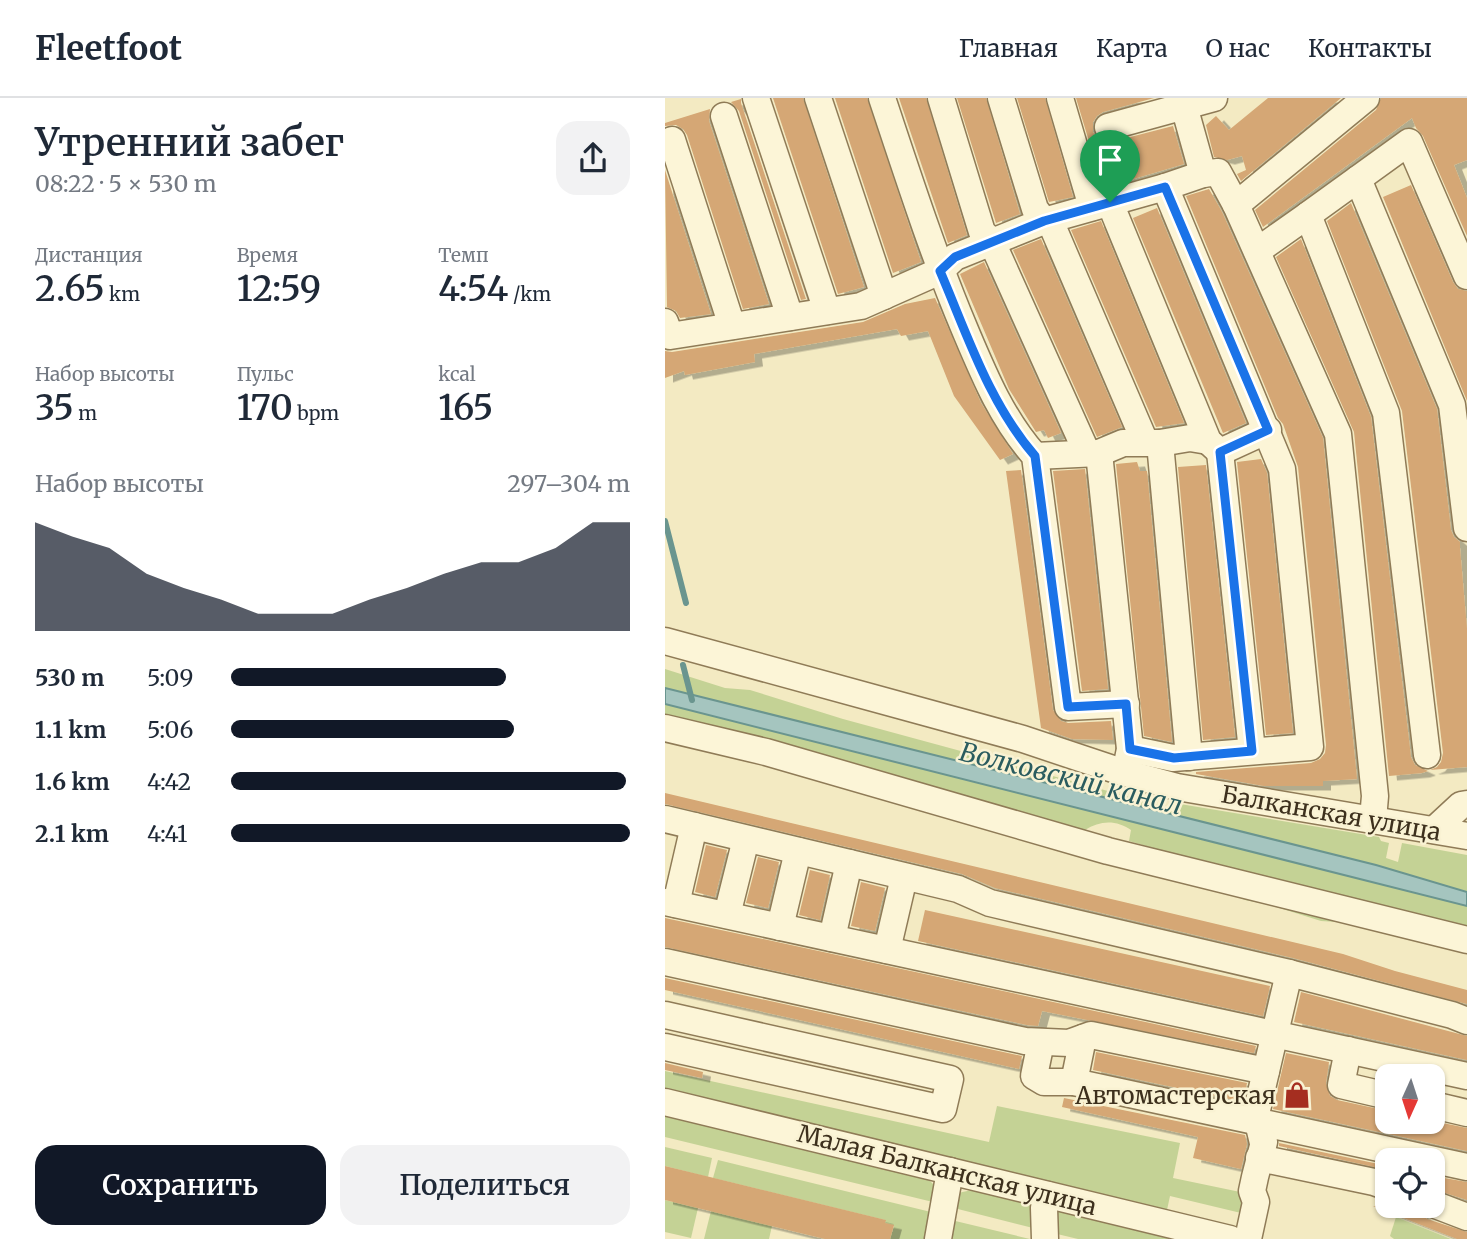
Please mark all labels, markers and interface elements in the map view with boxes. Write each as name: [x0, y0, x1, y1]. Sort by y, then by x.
text: Fleetfoot: [35, 28, 182, 69]
text: Главная: [959, 33, 1058, 64]
text: Карта: [1096, 33, 1168, 64]
text: О нас: [1206, 33, 1270, 64]
text: Контакты: [1308, 33, 1432, 64]
text: Утренний забег: [35, 119, 344, 166]
button: share: [556, 121, 630, 195]
pin: [1080, 130, 1140, 202]
icon: arrive: [1091, 141, 1129, 179]
text: 08:22 · 5 × 530 m: [35, 169, 217, 198]
text: Дистанция: [35, 243, 143, 267]
text: Время: [237, 243, 298, 267]
text: Темп: [438, 243, 489, 267]
text: 2.65: [35, 267, 105, 311]
text: 12:59: [237, 267, 321, 311]
text: 4:54: [438, 267, 508, 311]
text: km: [105, 282, 140, 306]
text: /km: [508, 282, 551, 306]
text: Набор высоты: [35, 362, 175, 386]
text: Пульс: [237, 362, 294, 386]
text: kcal: [438, 362, 476, 386]
text: 35: [35, 386, 74, 430]
text: 170: [237, 386, 293, 430]
text: 165: [438, 386, 493, 430]
text: m: [74, 401, 97, 425]
text: bpm: [293, 401, 339, 425]
text: Набор высоты: [35, 469, 204, 498]
text: 297–304 m: [507, 469, 630, 498]
text: 530 m: [35, 663, 104, 692]
text: 5:09: [147, 663, 193, 692]
text: 1.1 km: [35, 715, 106, 744]
text: 5:06: [147, 715, 193, 744]
water label: Волковский канал: [956, 734, 1186, 822]
text: 1.6 km: [35, 767, 110, 796]
text: 4:42: [147, 767, 191, 796]
street label: Балканская улица: [1219, 778, 1443, 848]
text: 2.1 km: [35, 819, 109, 848]
text: 4:41: [147, 819, 187, 848]
north arrow: [1375, 1064, 1445, 1134]
map controls: [1375, 1064, 1445, 1218]
place label: Автомастерская: [1074, 1080, 1276, 1111]
shop icon: Автомастерская: [1282, 1080, 1312, 1110]
street label: Малая Балканская улица: [794, 1118, 1100, 1222]
button: Сохранить: [35, 1145, 326, 1225]
button: Поделиться: [340, 1145, 630, 1225]
button: locate: [1375, 1148, 1445, 1218]

